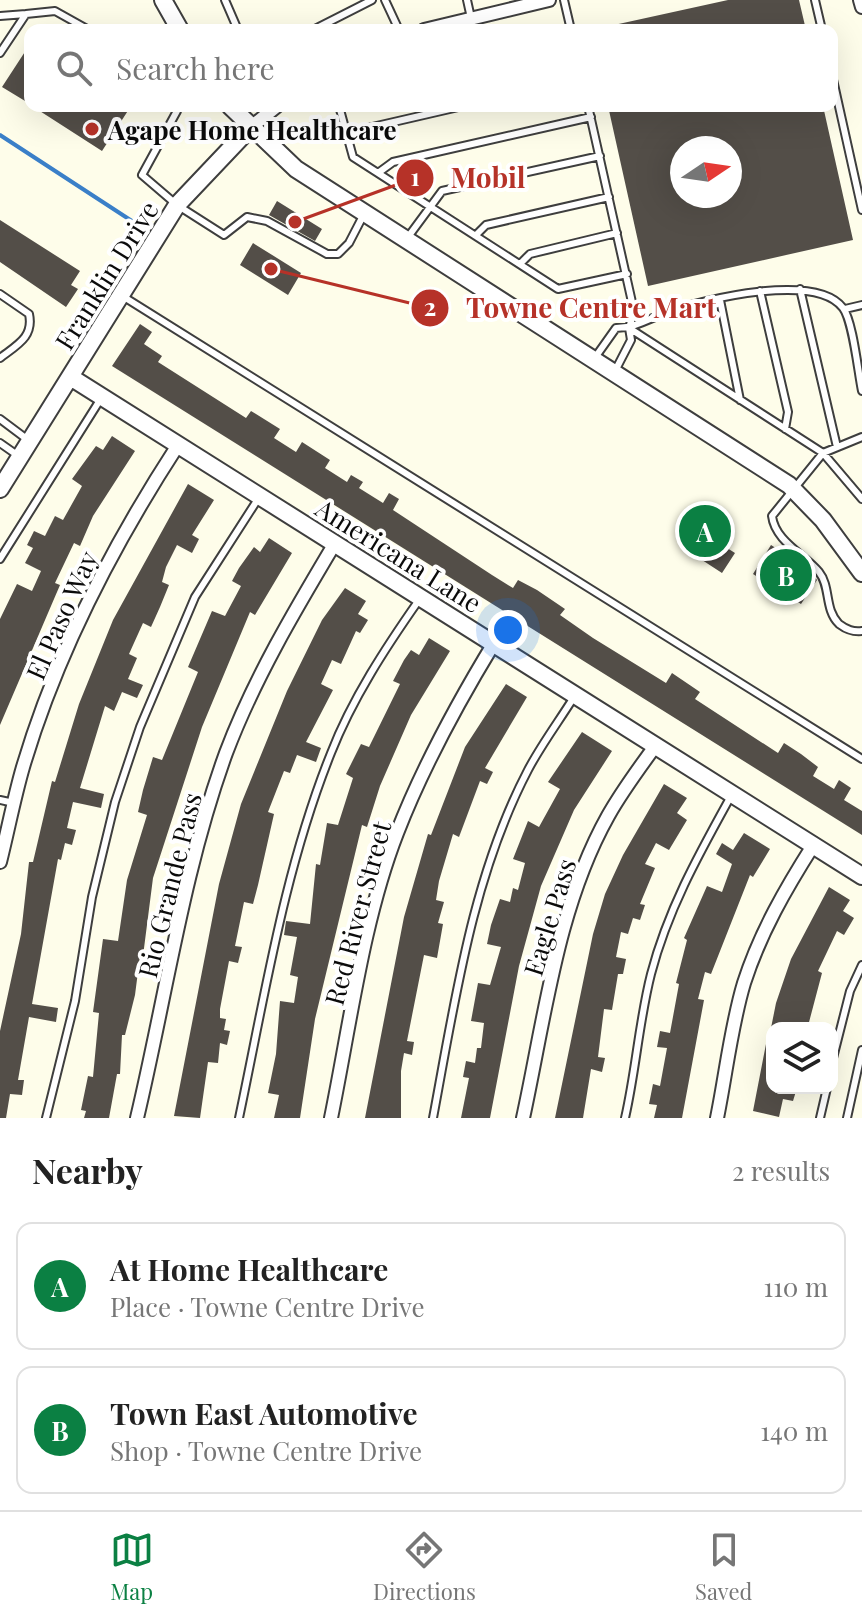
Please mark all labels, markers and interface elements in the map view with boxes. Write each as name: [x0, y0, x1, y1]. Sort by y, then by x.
search box: [24, 24, 838, 112]
icon: search: [52, 46, 96, 90]
text: Search here: [116, 48, 275, 88]
place label: Agape Home Healthcare: [107, 112, 397, 147]
marker: Agape Home Healthcare: [83, 120, 101, 138]
north arrow: [670, 136, 742, 208]
callout: Mobil: [395, 152, 542, 204]
text: Mobil: [450, 158, 526, 195]
text: 1: [410, 160, 420, 192]
street label: Franklin Drive: [46, 194, 166, 356]
callout: Towne Centre Mart: [410, 282, 732, 334]
text: Towne Centre Mart: [466, 288, 716, 325]
text: 2: [424, 290, 436, 322]
street label: Americana Lane: [309, 490, 488, 620]
pin: A: [679, 501, 731, 561]
street label: El Paso Way: [17, 545, 105, 685]
pin: B: [760, 545, 812, 605]
your location: [488, 610, 528, 650]
street label: Rio Grande Pass: [129, 789, 209, 981]
street label: Red River Street: [316, 816, 399, 1009]
street label: Eagle Pass: [515, 854, 583, 980]
map controls: [766, 1022, 838, 1094]
button: layers: [766, 1022, 838, 1094]
text: Nearby: [32, 1147, 143, 1193]
text: 2 results: [732, 1153, 830, 1188]
text: At Home Healthcare: [110, 1249, 388, 1289]
text: A: [51, 1269, 69, 1304]
text: 110 m: [764, 1269, 828, 1304]
text: Place · Towne Centre Drive: [110, 1289, 425, 1324]
text: Town East Automotive: [110, 1393, 418, 1433]
text: B: [51, 1413, 69, 1448]
text: 140 m: [760, 1413, 828, 1448]
text: Shop · Towne Centre Drive: [110, 1433, 422, 1468]
tab: Map: [110, 1528, 154, 1606]
tab: Directions: [373, 1528, 476, 1606]
tab: Saved: [695, 1528, 752, 1606]

